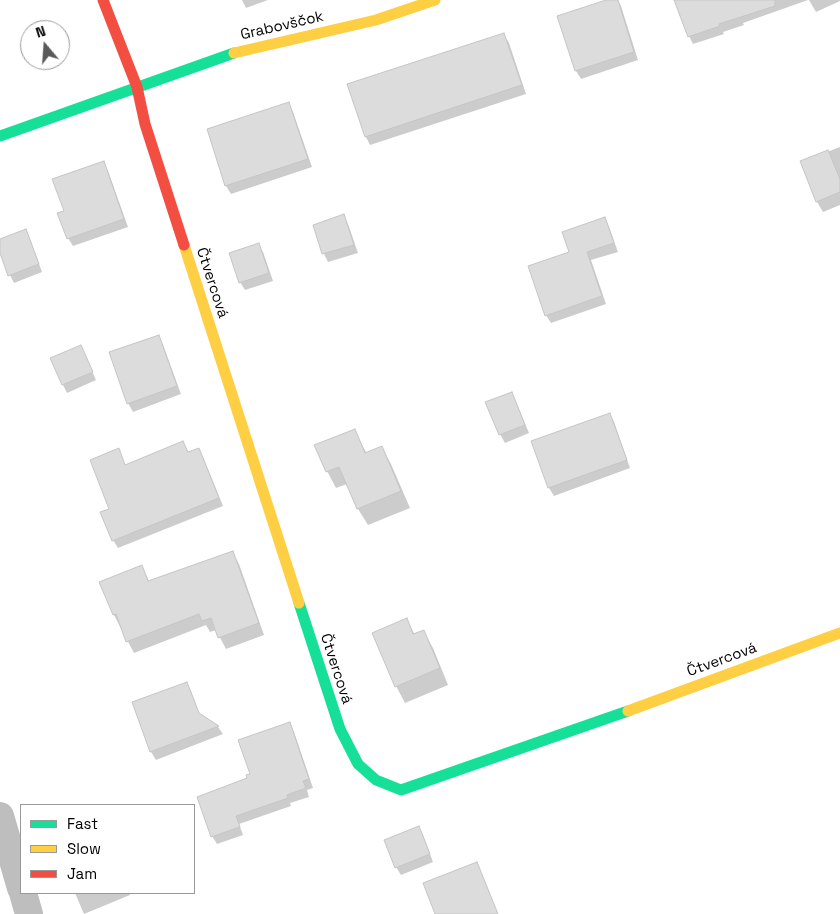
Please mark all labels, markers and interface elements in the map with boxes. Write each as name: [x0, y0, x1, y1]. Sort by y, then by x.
street label: Grabovščok: [239, 8, 325, 44]
north arrow: [20, 20, 70, 70]
text: N: [33, 22, 48, 42]
street label: Čtvercová: [192, 246, 232, 320]
street label: Čtvercová: [316, 632, 356, 706]
street label: Čtvercová: [685, 639, 759, 681]
legend: [20, 804, 195, 894]
text: Fast: [67, 814, 98, 833]
text: Slow: [67, 839, 101, 858]
text: Jam: [67, 864, 97, 883]

